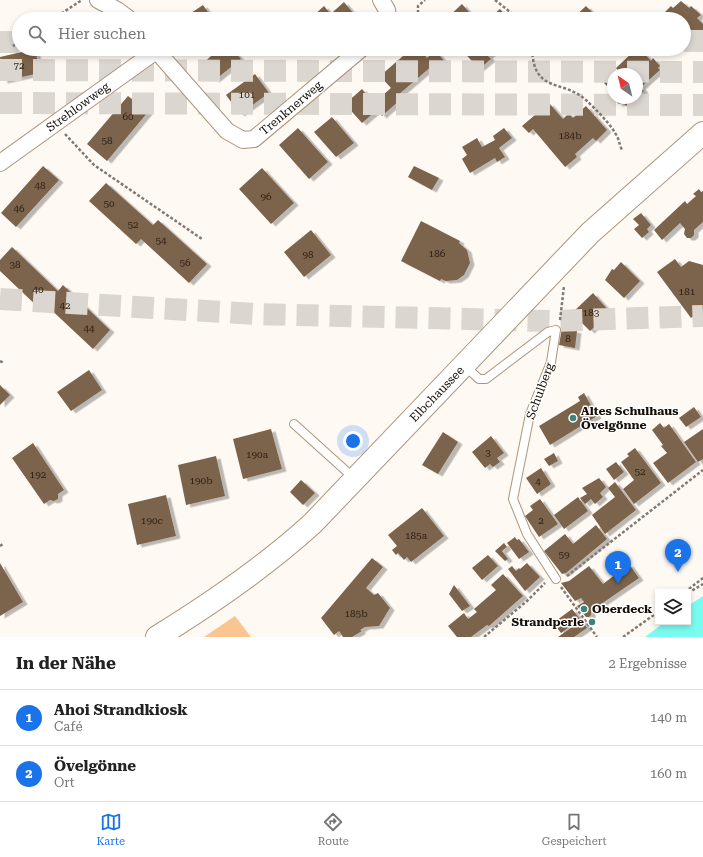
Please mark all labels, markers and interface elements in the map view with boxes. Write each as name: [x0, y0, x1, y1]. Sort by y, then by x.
search box: [12, 12, 691, 56]
icon: search: [26, 23, 48, 45]
text: Hier suchen: [58, 25, 146, 43]
house number: 72: [13, 60, 25, 71]
north arrow: [607, 68, 643, 104]
street label: Trenknerweg: [257, 78, 325, 138]
street label: Strehlowweg: [44, 79, 113, 135]
house number: 101: [239, 89, 256, 100]
house number: 60: [122, 111, 134, 122]
house number: 184b: [558, 130, 582, 141]
house number: 58: [101, 135, 113, 146]
house number: 48: [34, 180, 46, 191]
house number: 96: [260, 191, 272, 202]
house number: 50: [103, 198, 115, 209]
house number: 46: [13, 203, 25, 214]
house number: 52: [127, 219, 139, 230]
house number: 54: [155, 235, 167, 246]
house number: 186: [429, 248, 446, 259]
house number: 98: [302, 249, 314, 260]
house number: 56: [179, 257, 191, 268]
house number: 38: [9, 259, 21, 270]
house number: 40: [32, 284, 44, 295]
house number: 181: [679, 286, 696, 297]
house number: 42: [59, 300, 71, 311]
house number: 183: [583, 307, 600, 318]
house number: 44: [83, 323, 95, 334]
house number: 8: [565, 333, 571, 344]
street label: Schulberg: [523, 361, 557, 421]
street label: Elbchaussee: [407, 363, 467, 425]
place label: Altes Schulhaus Övelgönne: [581, 404, 678, 432]
marker: Altes Schulhaus Övelgönne: [568, 413, 578, 423]
your location: [343, 431, 363, 451]
house number: 3: [485, 447, 491, 458]
house number: 190a: [246, 449, 269, 460]
house number: 52: [634, 466, 646, 477]
house number: 192: [30, 469, 47, 480]
house number: 190b: [189, 475, 213, 486]
house number: 4: [535, 476, 541, 487]
house number: 190c: [141, 515, 164, 526]
house number: 2: [538, 515, 544, 526]
house number: 185a: [405, 530, 428, 541]
pin: 2: [665, 539, 691, 572]
house number: 59: [558, 549, 570, 560]
pin: 1: [605, 551, 631, 584]
map controls: [655, 589, 691, 625]
button: layers: [655, 589, 691, 625]
place label: Oberdeck: [592, 602, 653, 616]
marker: Oberdeck: [579, 604, 589, 614]
house number: 185b: [344, 608, 368, 619]
place label: Strandperle: [512, 615, 584, 629]
marker: Strandperle: [587, 617, 597, 627]
text: In der Nähe: [16, 653, 116, 673]
text: 2 Ergebnisse: [609, 656, 687, 671]
text: Ahoi Strandkiosk: [54, 701, 188, 719]
text: 1: [25, 710, 33, 725]
text: 140 m: [650, 710, 687, 725]
text: Café: [54, 719, 83, 734]
text: Övelgönne: [54, 757, 136, 775]
text: 2: [25, 766, 33, 781]
text: 160 m: [650, 766, 687, 781]
text: Ort: [54, 775, 75, 790]
tab: Karte: [96, 811, 125, 848]
tab: Route: [318, 811, 349, 848]
tab: Gespeichert: [542, 811, 607, 848]

